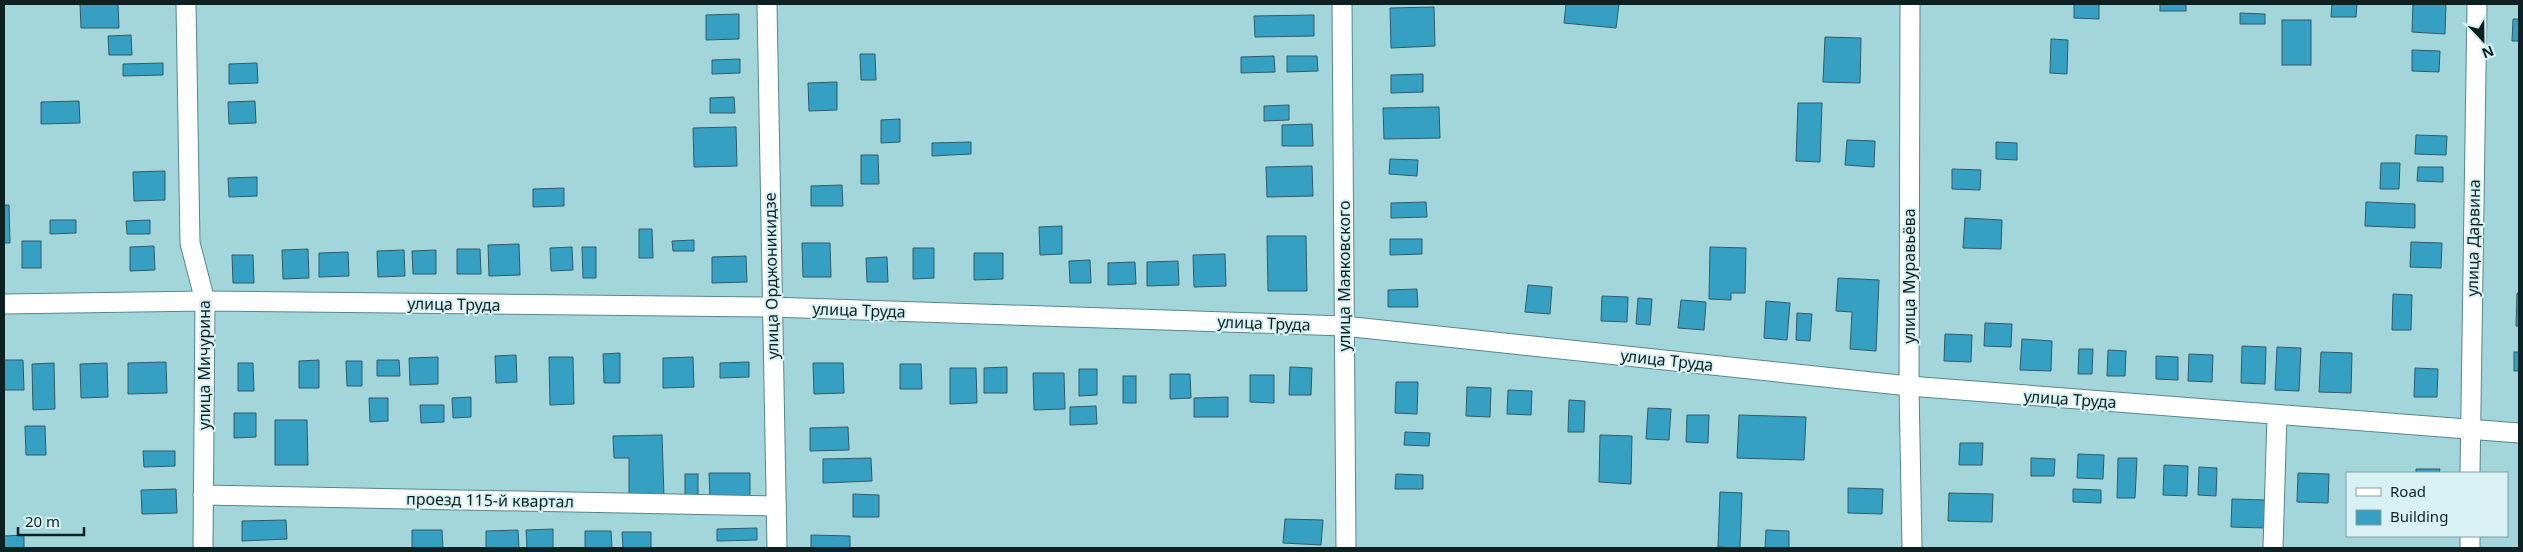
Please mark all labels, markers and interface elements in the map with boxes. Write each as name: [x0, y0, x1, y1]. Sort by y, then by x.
north arrow: [2458, 15, 2508, 65]
text: N: [2479, 42, 2497, 63]
street label: улица Дарвина: [2461, 179, 2485, 297]
street label: улица Орджоникидзе: [759, 192, 783, 360]
street label: улица Маяковского: [1333, 201, 1355, 351]
street label: улица Муравьёва: [1898, 208, 1920, 344]
street label: улица Труда: [407, 292, 501, 316]
street label: улица Труда: [812, 297, 906, 323]
street label: улица Мичурина: [193, 300, 215, 430]
street label: улица Труда: [1217, 310, 1311, 336]
street label: улица Труда: [1620, 344, 1714, 376]
street label: улица Труда: [2023, 385, 2117, 413]
legend: [2346, 472, 2508, 537]
text: Road: [2390, 481, 2426, 501]
street label: проезд 115-й квартал: [406, 488, 574, 512]
scale bar: [18, 504, 84, 536]
text: Building: [2390, 506, 2448, 526]
text: 20 m: [25, 511, 60, 531]

